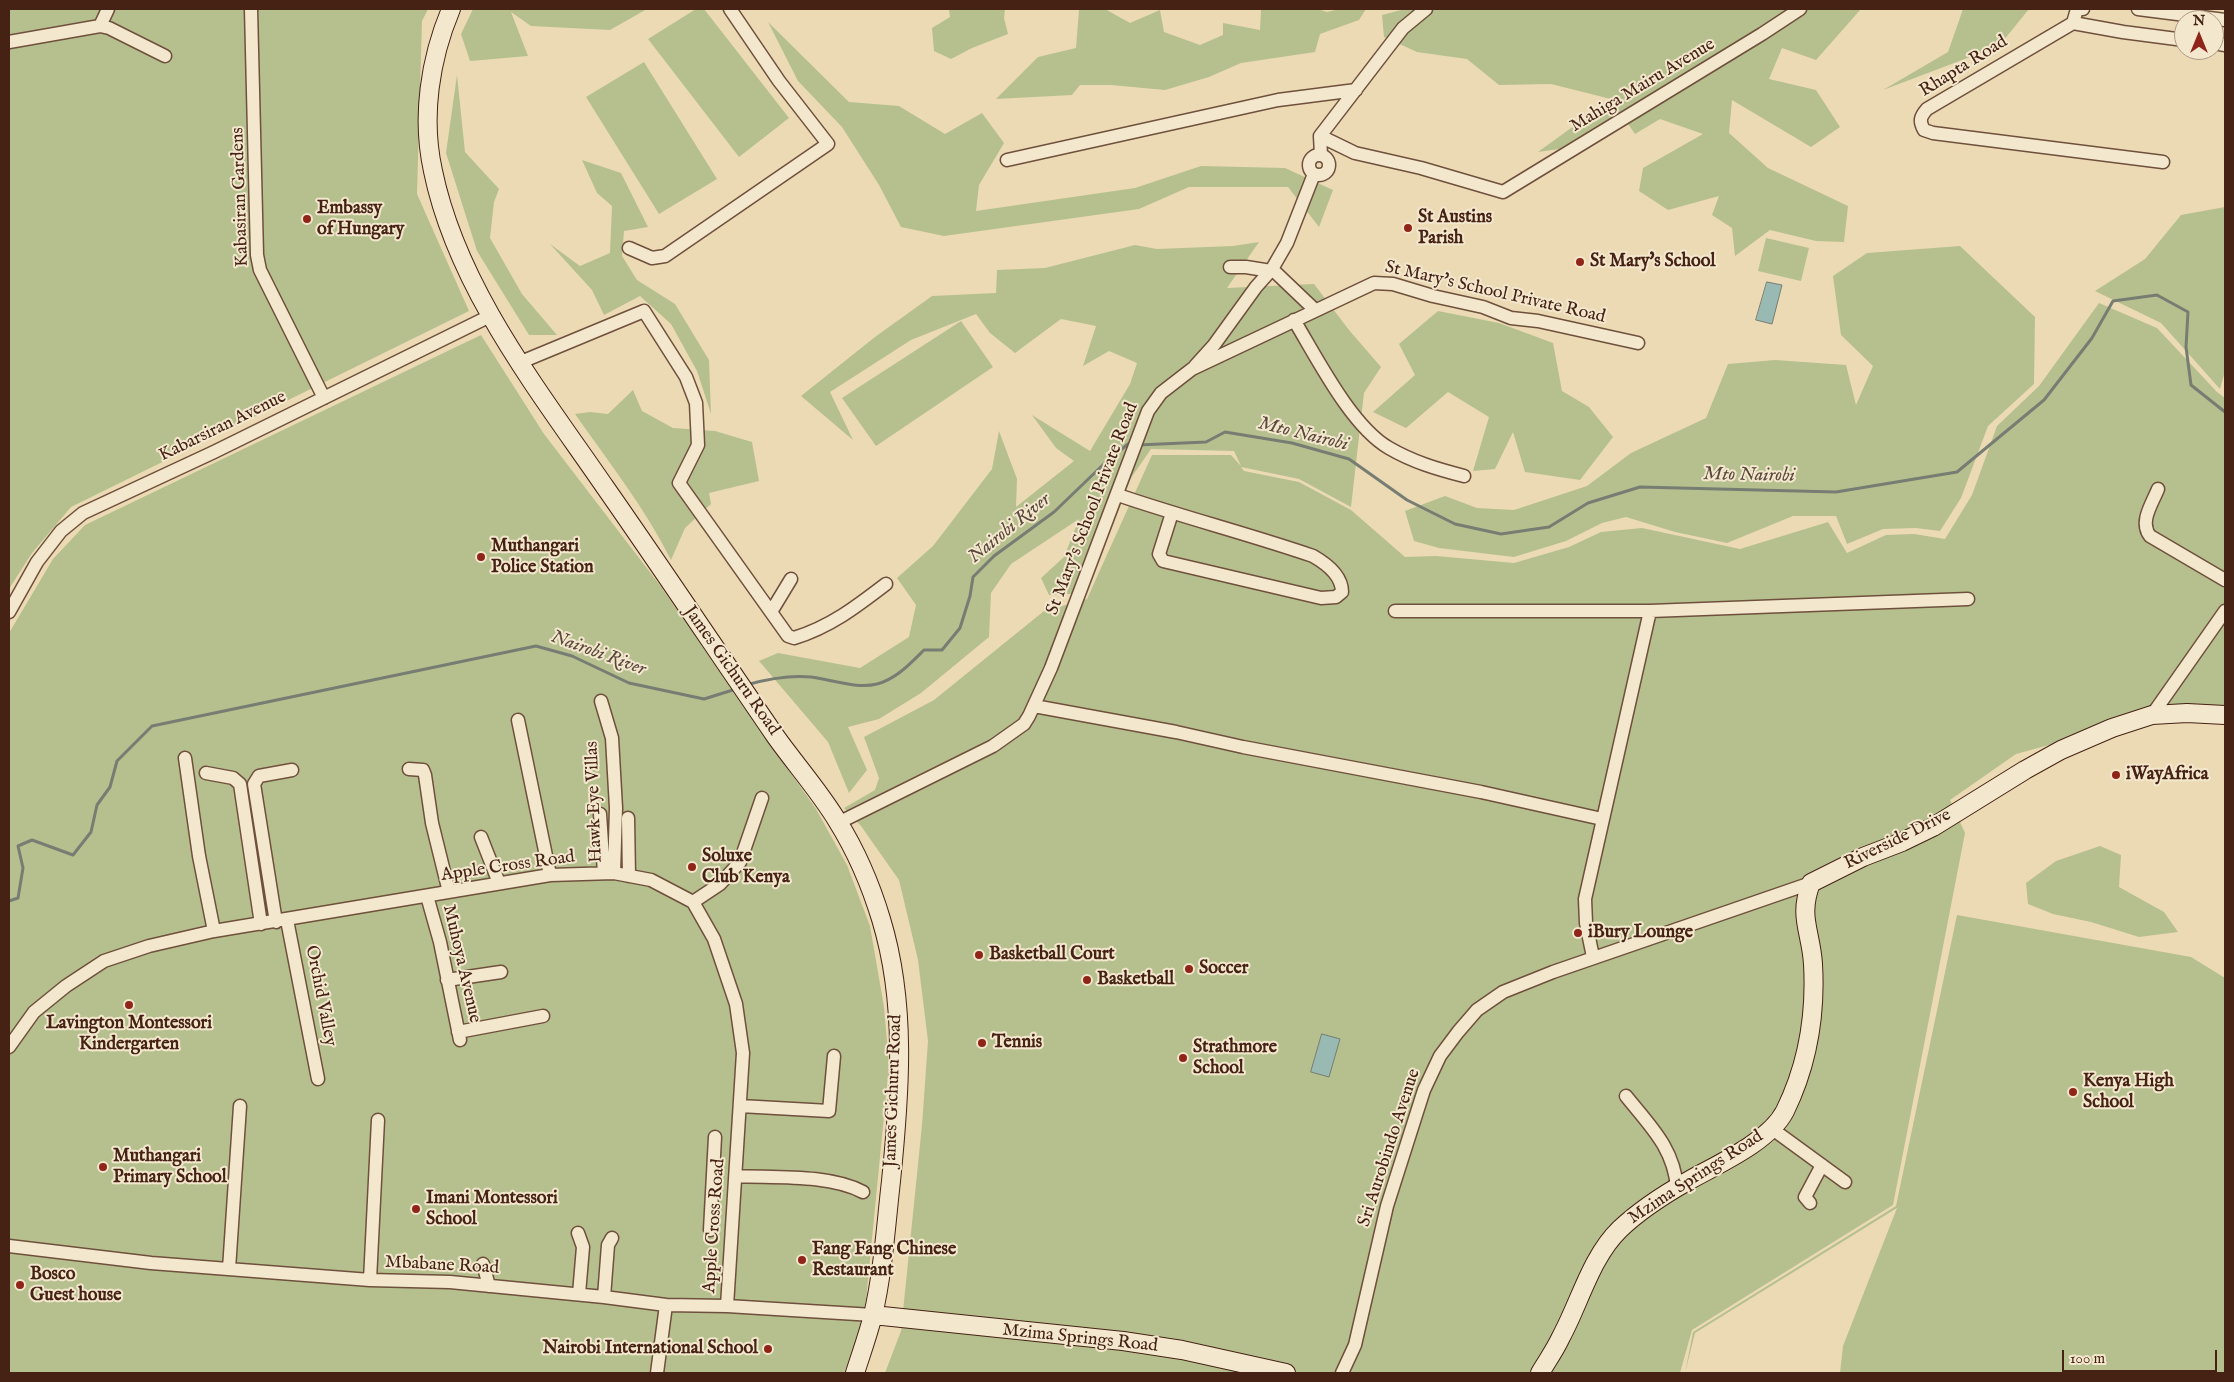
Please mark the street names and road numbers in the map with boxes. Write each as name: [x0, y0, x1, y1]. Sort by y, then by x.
street label: Rhapta Road: [1916, 32, 2012, 102]
street label: Mahiga Mairu Avenue: [1567, 34, 1719, 138]
street label: Kabasiran Gardens: [228, 127, 254, 267]
street label: St Mary's School Private Road: [1383, 257, 1607, 329]
street label: Kabarsiran Avenue: [156, 387, 290, 467]
street label: St Mary's School Private Road: [1042, 400, 1144, 618]
street label: James Gichuru Road: [678, 602, 784, 740]
street label: Hawk Eye Villas: [582, 741, 608, 863]
street label: Riverside Drive: [1841, 805, 1955, 875]
street label: Apple Cross Road: [440, 847, 576, 887]
street label: Muhoya Avenue: [437, 903, 485, 1025]
street label: Orchid Valley: [300, 944, 340, 1048]
street label: James Gichuru Road: [881, 1014, 907, 1168]
street label: Sri Aurobindo Avenue: [1354, 1066, 1426, 1230]
street label: Mzima Springs Road: [1625, 1126, 1767, 1230]
street label: Apple Cross Road: [700, 1158, 730, 1294]
street label: Mbabane Road: [384, 1252, 500, 1280]
street label: Mzima Springs Road: [1001, 1320, 1159, 1358]

